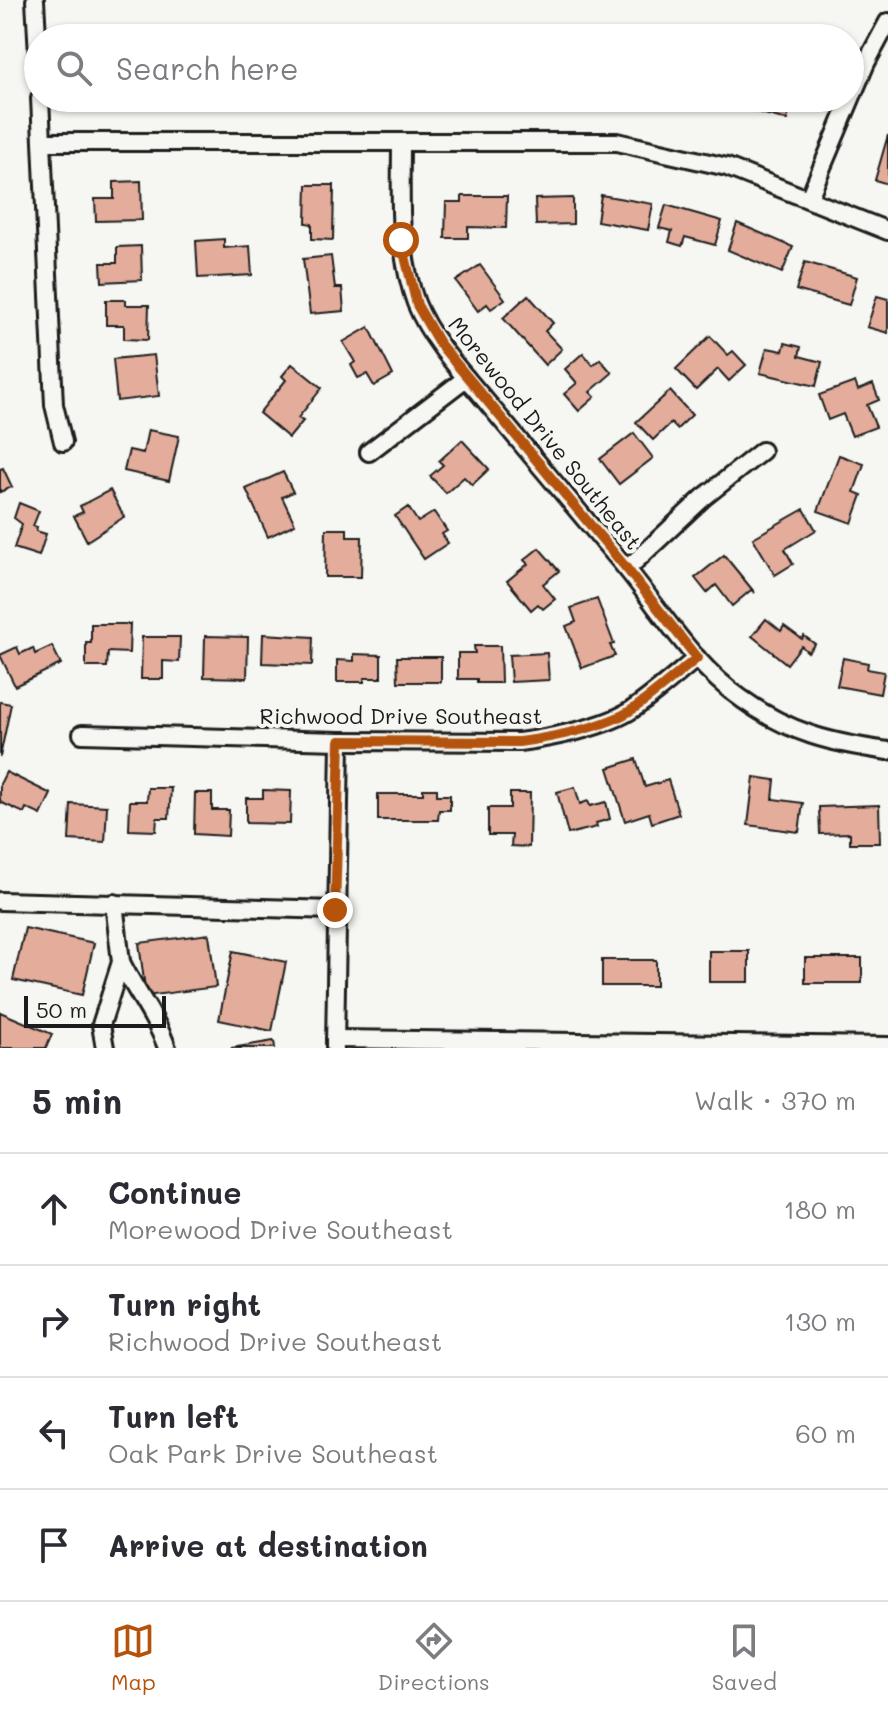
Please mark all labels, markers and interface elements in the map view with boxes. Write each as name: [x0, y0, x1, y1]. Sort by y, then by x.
search box: [24, 24, 864, 112]
icon: search: [52, 46, 96, 90]
text: Search here: [116, 48, 299, 88]
route start: [383, 222, 419, 258]
street label: Morewood Drive Southeast: [442, 310, 648, 555]
street label: Richwood Drive Southeast: [260, 701, 542, 730]
route end: [317, 892, 353, 928]
scale bar: [24, 992, 166, 1028]
text: 50 m: [36, 995, 87, 1024]
text: 5 min: [32, 1078, 122, 1123]
text: Walk · 370 m: [694, 1083, 856, 1117]
text: Continue: [108, 1172, 241, 1212]
icon: ahead: [32, 1187, 76, 1231]
text: 180 m: [784, 1192, 856, 1226]
text: Morewood Drive Southeast: [108, 1212, 453, 1246]
text: Turn right: [108, 1284, 261, 1324]
icon: right: [32, 1299, 76, 1343]
text: 130 m: [784, 1304, 856, 1338]
text: Richwood Drive Southeast: [108, 1324, 442, 1358]
text: Turn left: [108, 1396, 239, 1436]
icon: left: [32, 1411, 76, 1455]
text: 60 m: [795, 1416, 856, 1450]
text: Oak Park Drive Southeast: [108, 1436, 438, 1470]
icon: arrive: [32, 1523, 76, 1567]
text: Arrive at destination: [108, 1525, 428, 1565]
tab: Map: [111, 1619, 156, 1696]
tab: Directions: [378, 1619, 490, 1696]
tab: Saved: [712, 1619, 777, 1696]

